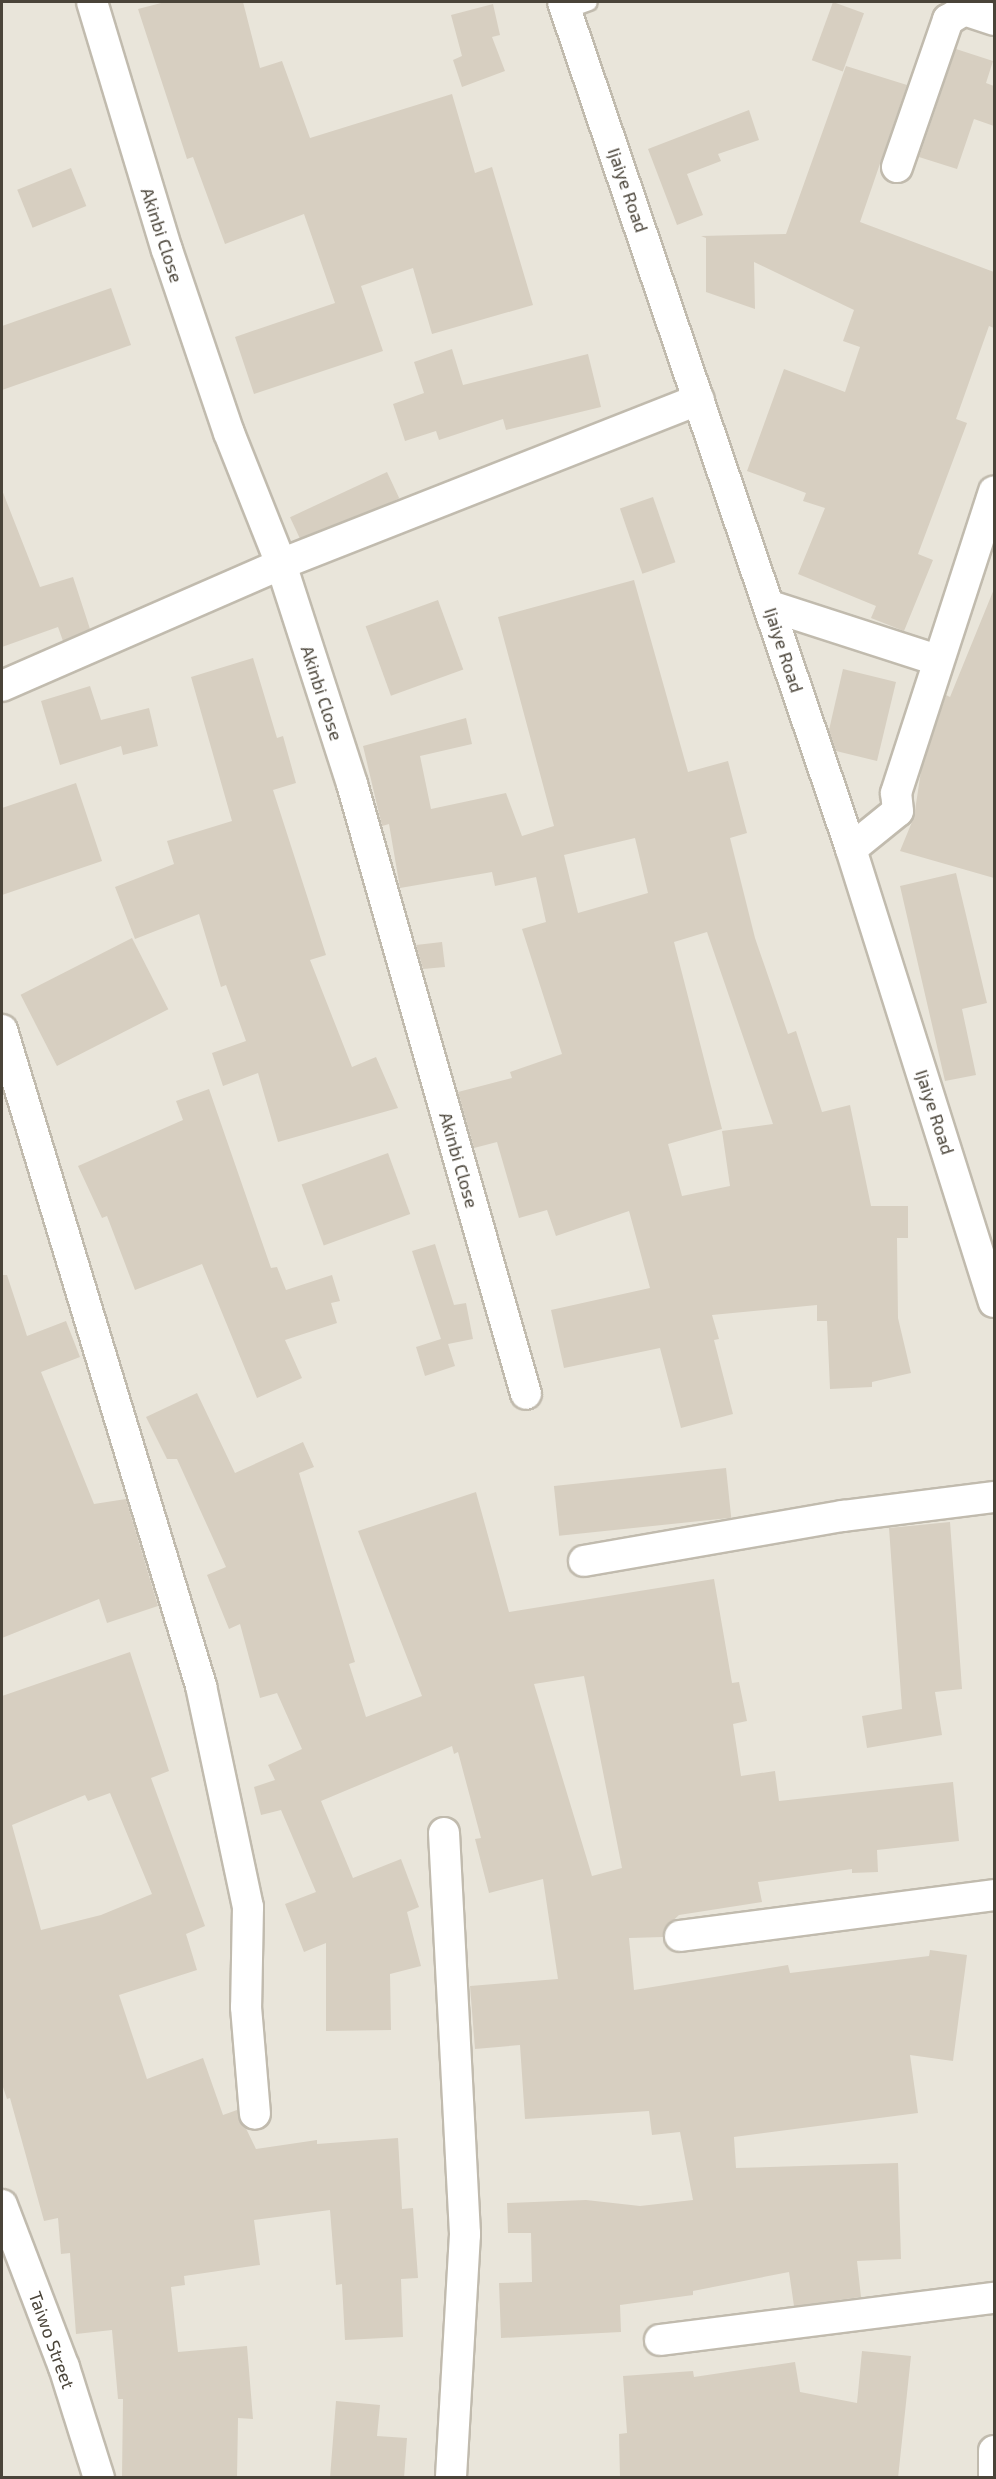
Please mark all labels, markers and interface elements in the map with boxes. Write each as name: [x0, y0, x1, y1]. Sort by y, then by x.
street label: Ijaiye Road: [603, 145, 653, 235]
street label: Akinbi Close: [136, 185, 188, 285]
street label: Ijaiye Road: [760, 605, 808, 695]
street label: Akinbi Close: [296, 643, 348, 743]
street label: Ijaiye Road: [911, 1067, 959, 1157]
street label: Akinbi Close: [435, 1110, 483, 1210]
street label: Taiwo Street: [24, 2288, 80, 2392]

